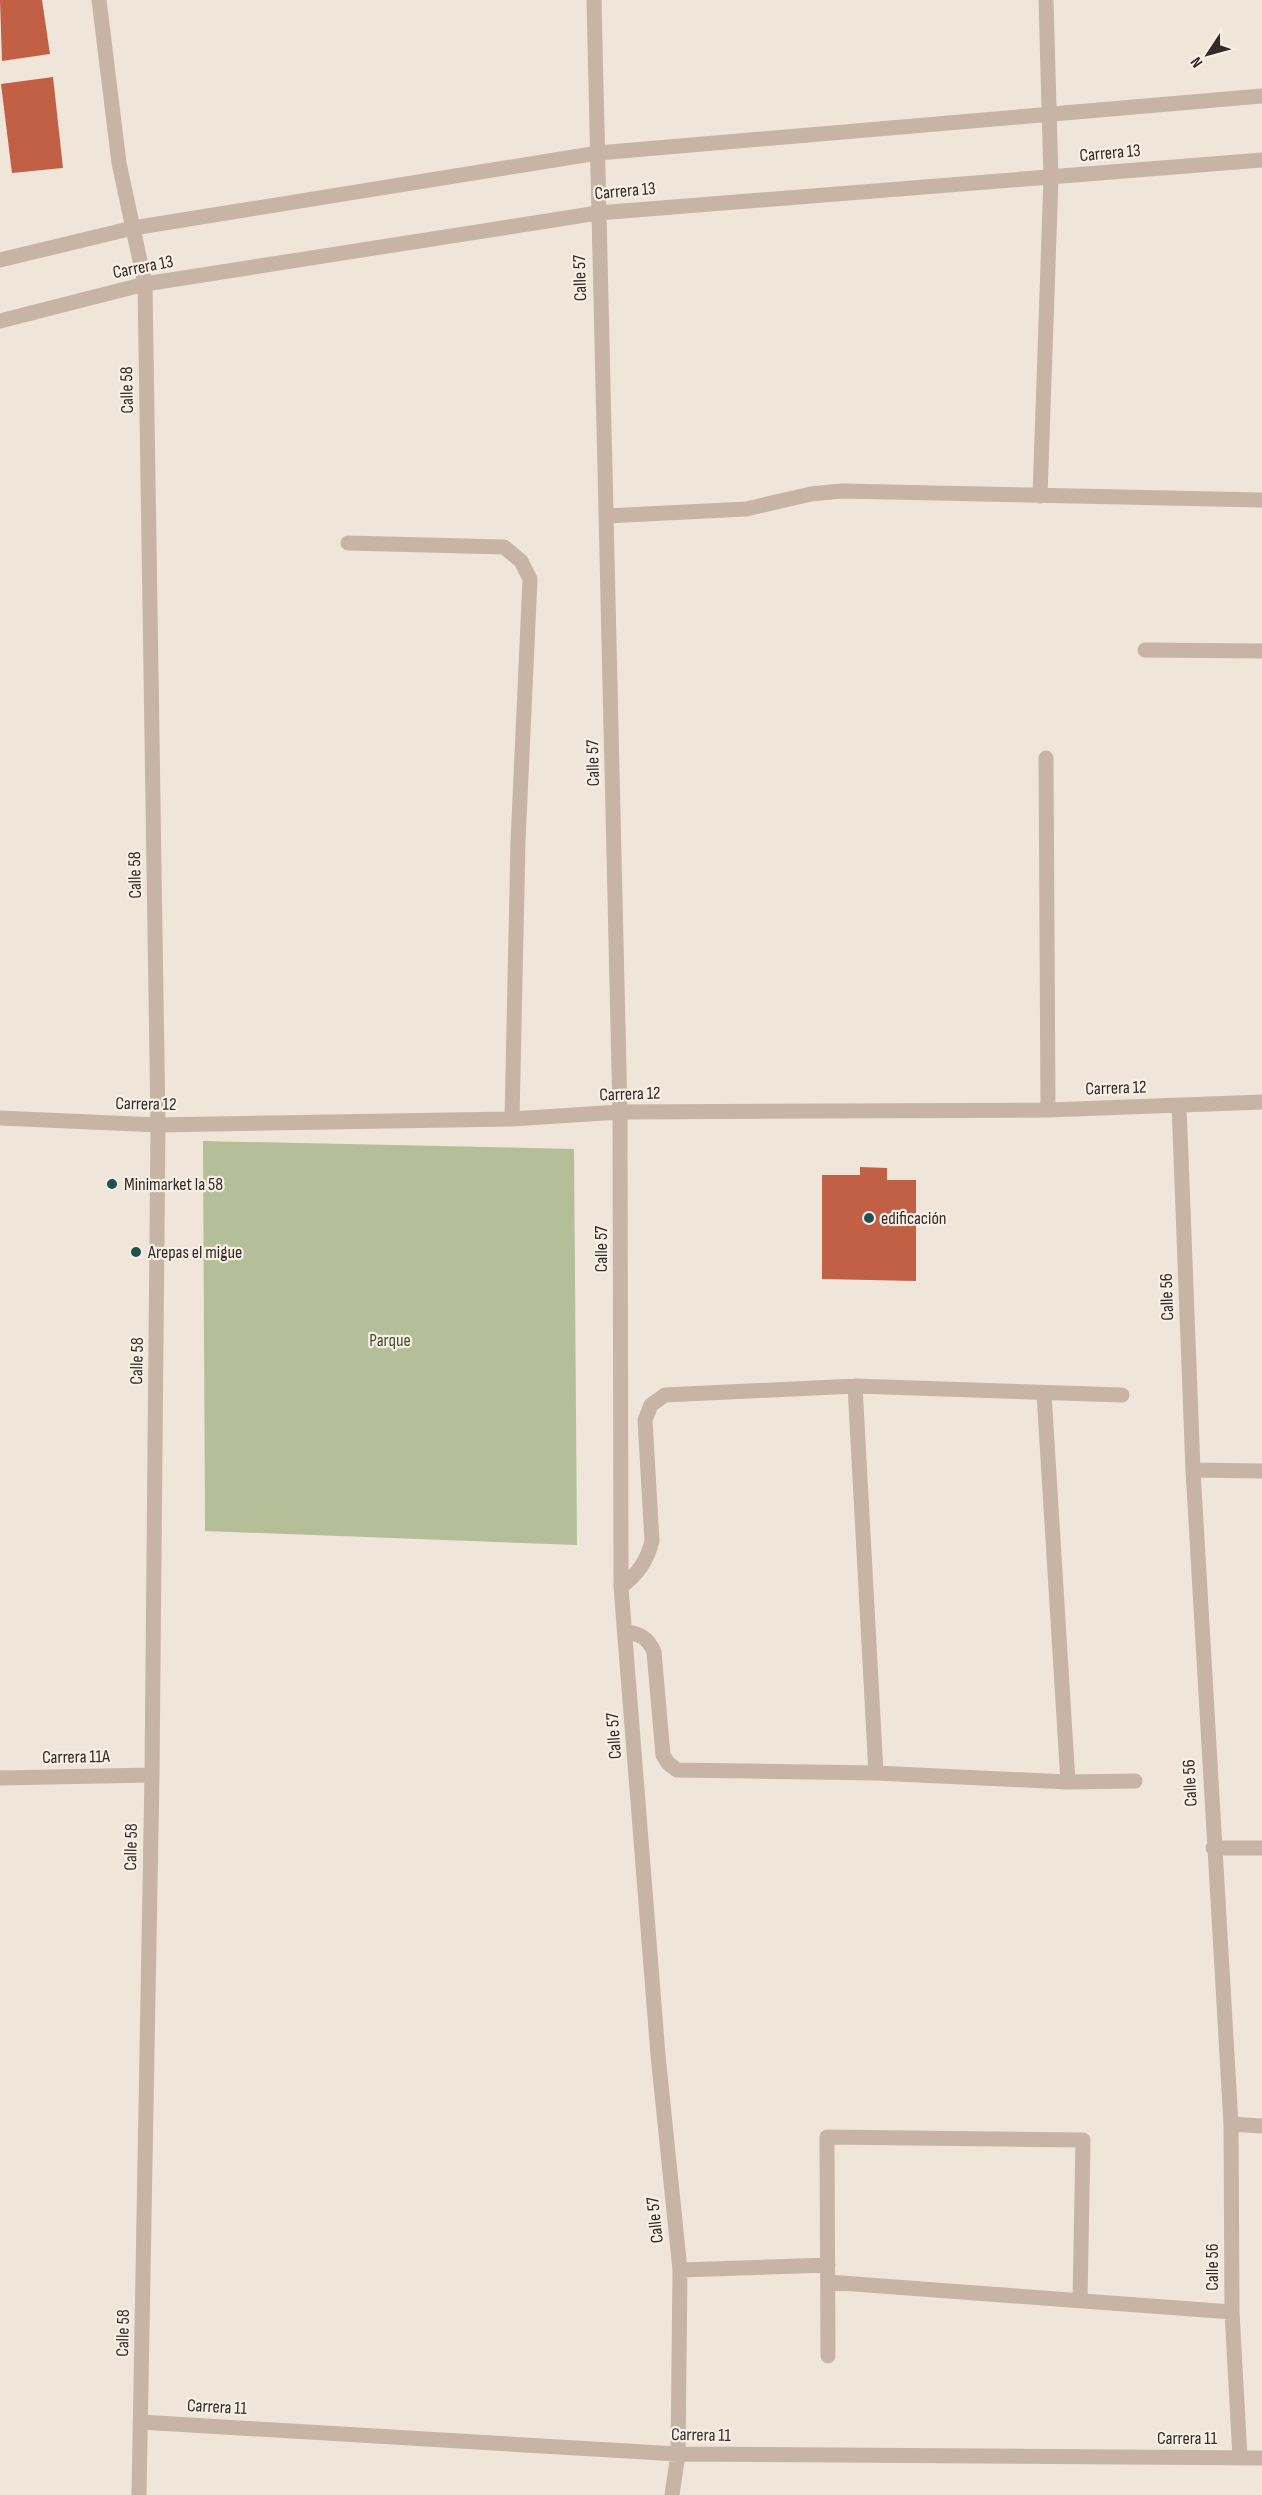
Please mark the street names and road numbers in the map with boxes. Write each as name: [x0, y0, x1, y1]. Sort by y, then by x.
street label: Carrera 13: [1079, 140, 1141, 166]
street label: Carrera 13: [594, 178, 656, 204]
street label: Carrera 13: [111, 251, 175, 283]
street label: Calle 57: [569, 254, 591, 302]
street label: Calle 58: [116, 366, 138, 414]
street label: Calle 57: [582, 739, 604, 786]
street label: Calle 58: [124, 851, 146, 899]
street label: Carrera 12: [1085, 1076, 1147, 1100]
street label: Carrera 12: [599, 1082, 661, 1106]
street label: Carrera 12: [115, 1093, 177, 1115]
street label: Calle 57: [591, 1225, 612, 1272]
street label: Calle 56: [1156, 1273, 1178, 1321]
street label: Calle 58: [126, 1337, 148, 1385]
street label: Calle 57: [602, 1711, 626, 1760]
street label: Carrera 11A: [42, 1746, 110, 1768]
street label: Calle 56: [1178, 1759, 1202, 1807]
street label: Calle 58: [120, 1823, 142, 1871]
street label: Calle 57: [642, 2195, 668, 2244]
street label: Calle 56: [1202, 2243, 1223, 2291]
street label: Calle 58: [112, 2309, 134, 2357]
street label: Carrera 11: [187, 2395, 248, 2419]
street label: Carrera 11: [671, 2424, 732, 2446]
street label: Carrera 11: [1157, 2428, 1218, 2449]

